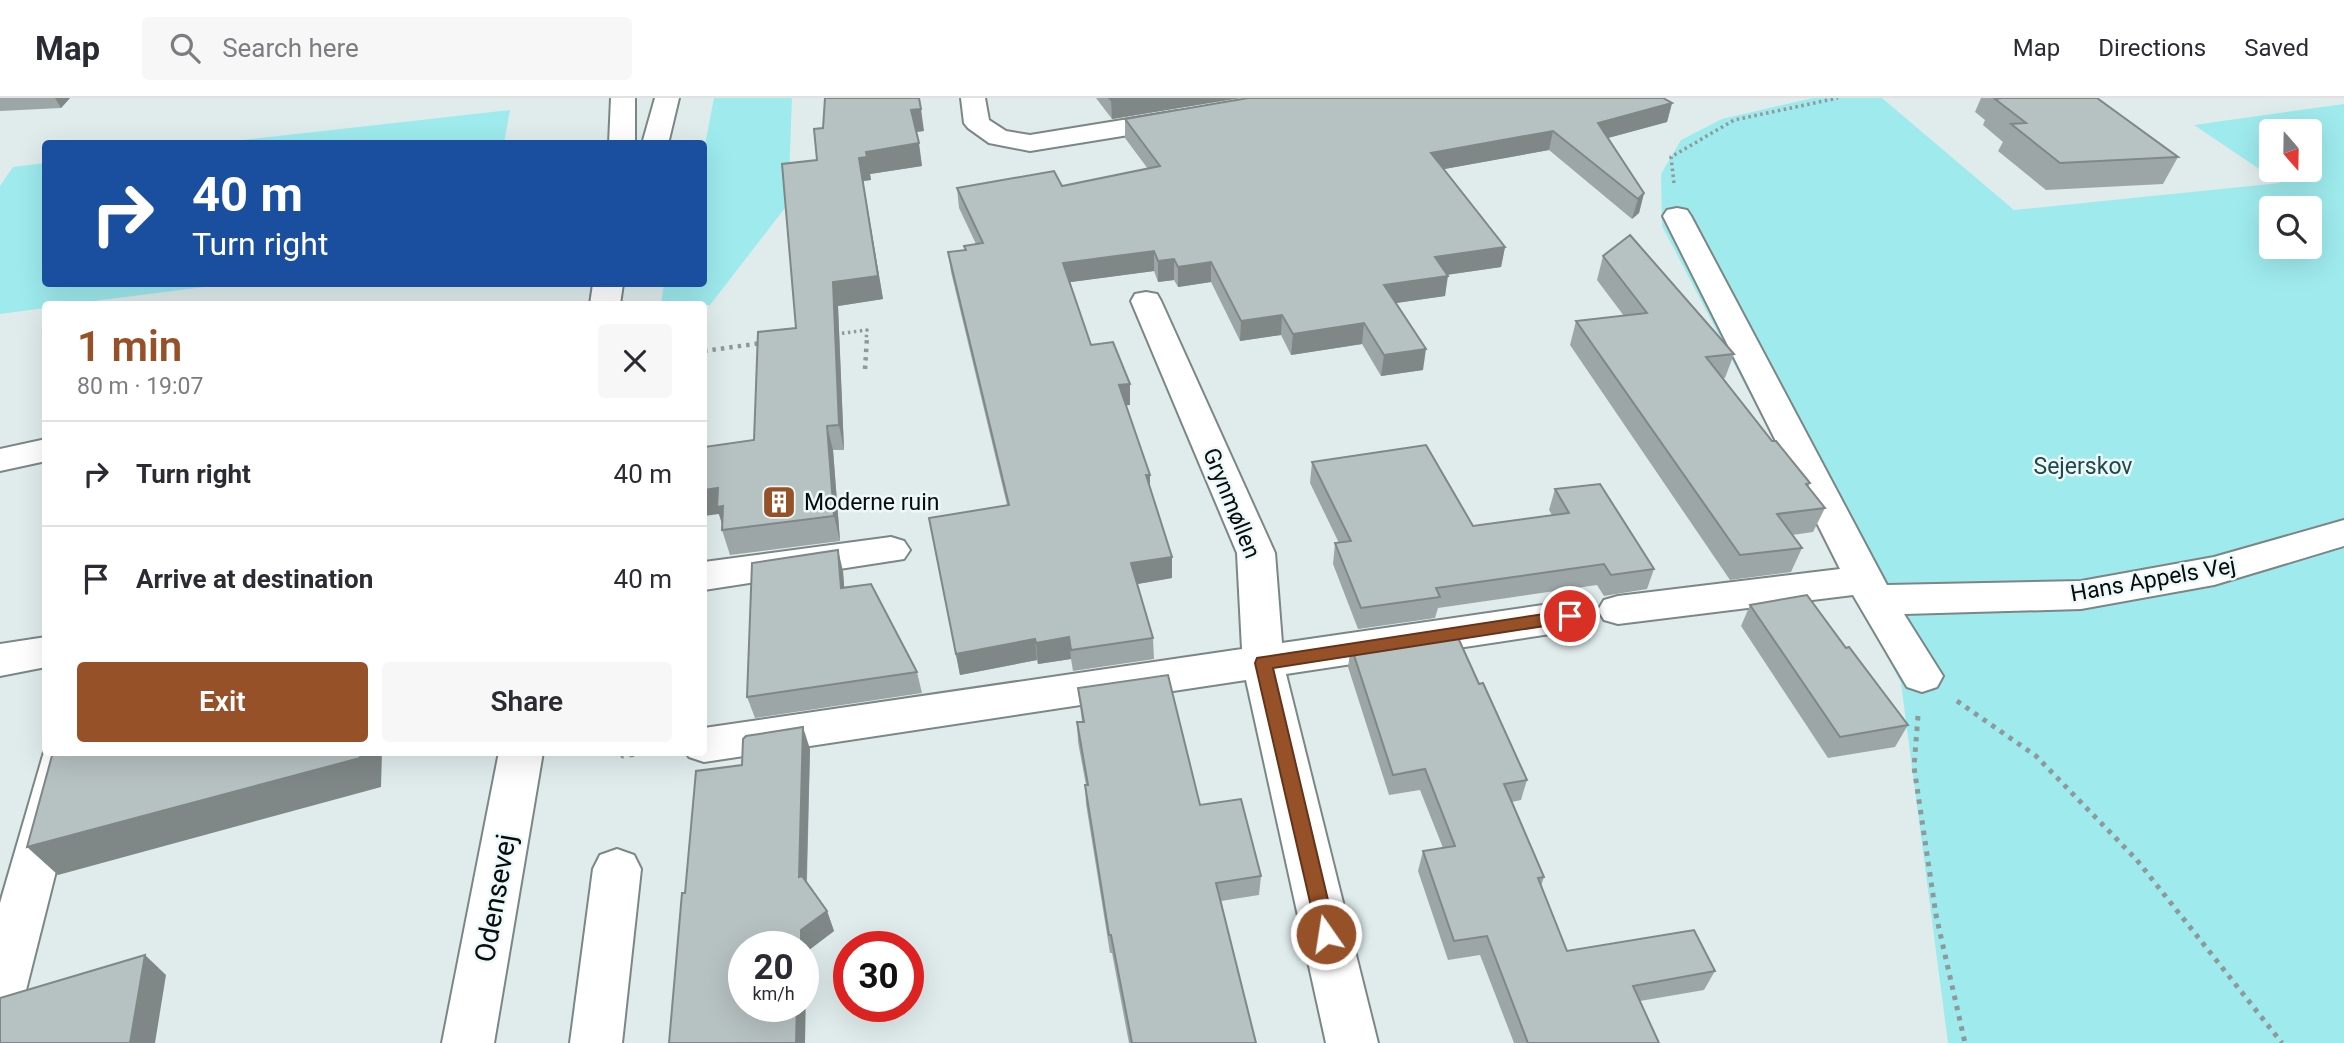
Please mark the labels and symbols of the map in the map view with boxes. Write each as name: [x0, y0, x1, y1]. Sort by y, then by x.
north arrow: [2259, 119, 2322, 182]
street label: Grynmøllen: [1197, 444, 1266, 562]
park label: Sejerskov: [2034, 453, 2132, 480]
building icon: Moderne ruin: [760, 483, 798, 521]
place label: Moderne ruin: [804, 489, 940, 516]
street label: Hans Appels Vej: [2068, 552, 2238, 607]
pin: [1540, 586, 1600, 646]
street label: Odensevej: [468, 831, 523, 965]
position arrow: [1289, 897, 1363, 971]
speed limit sign: 30: [833, 931, 924, 1022]

